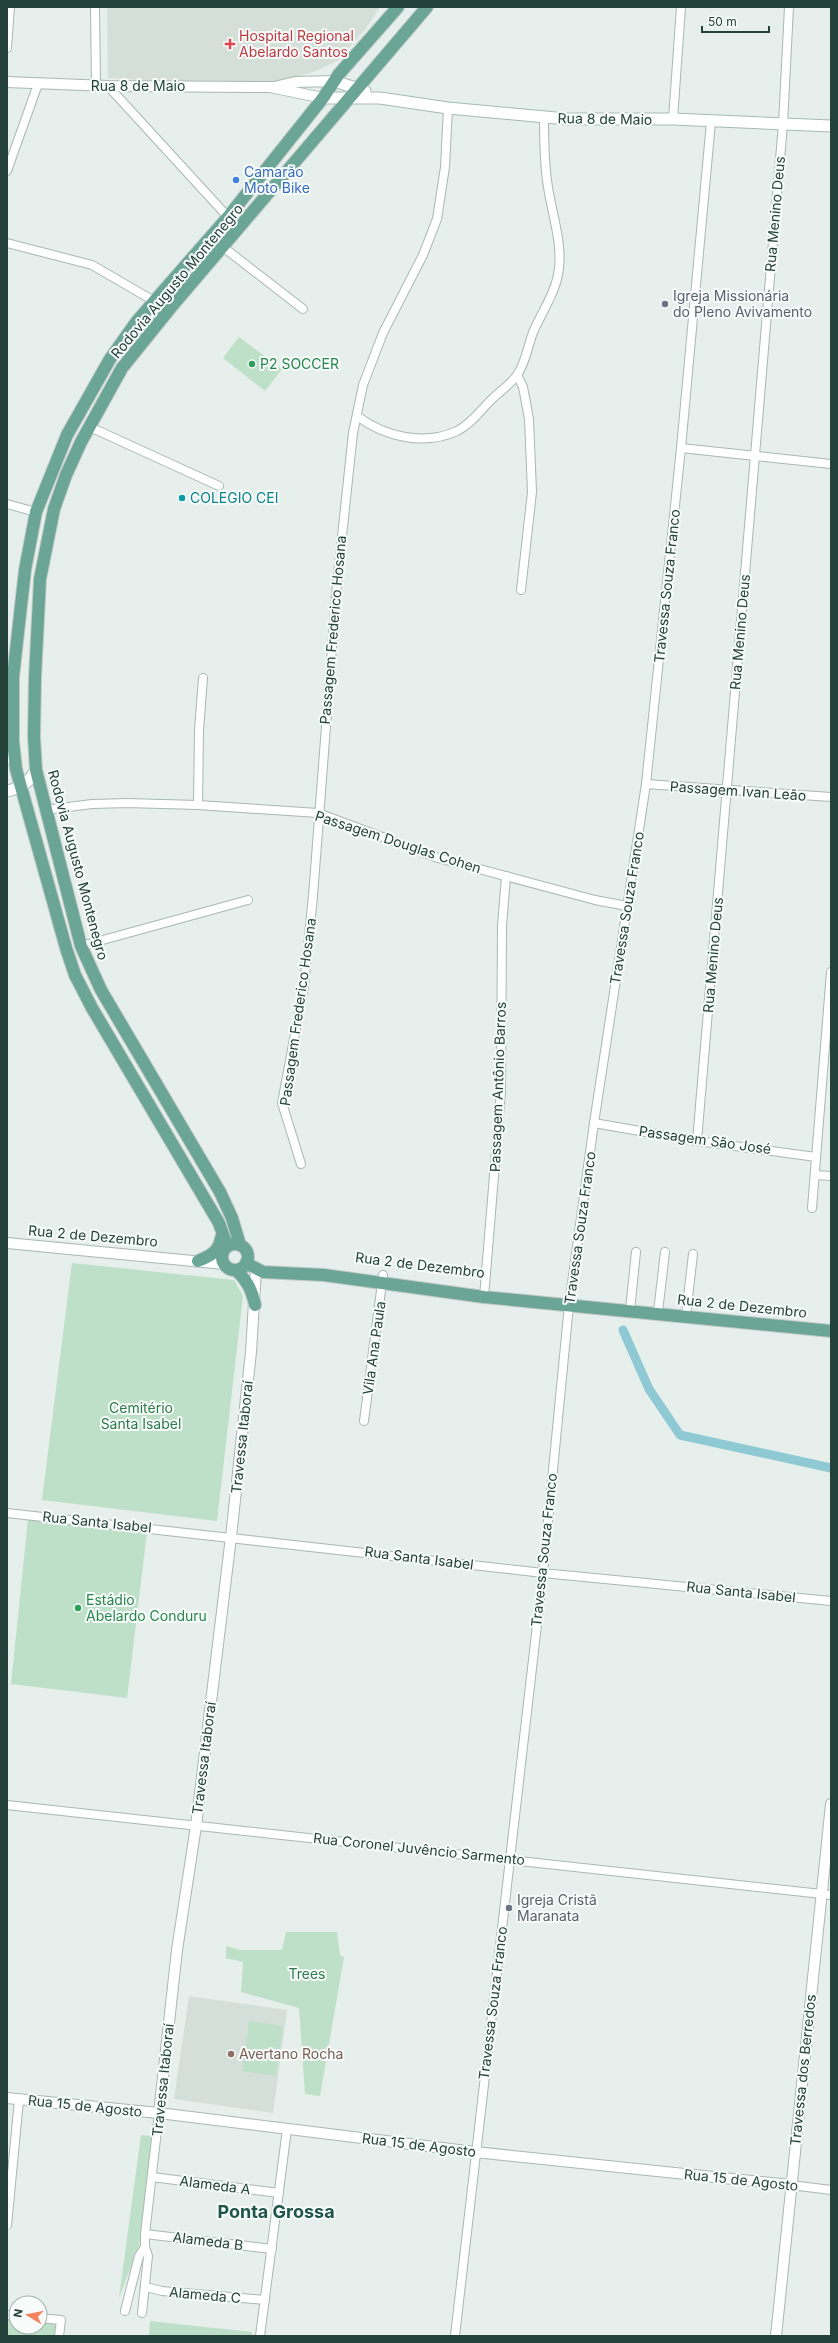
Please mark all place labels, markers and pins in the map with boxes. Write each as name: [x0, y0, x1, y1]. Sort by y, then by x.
place label: Hospital Regional Abelardo Santos: [239, 27, 354, 60]
marker: Hospital Regional Abelardo Santos: [224, 38, 236, 50]
place label: Camarão Moto Bike: [244, 163, 310, 196]
marker: Camarão Moto Bike: [231, 175, 241, 185]
place label: Igreja Missionária do Pleno Avivamento: [673, 287, 812, 320]
marker: Igreja Missionária do Pleno Avivamento: [660, 299, 670, 309]
place label: P2 SOCCER: [260, 355, 339, 372]
marker: P2 SOCCER: [247, 359, 257, 369]
place label: COLEGIO CEI: [190, 489, 279, 506]
marker: COLEGIO CEI: [177, 493, 187, 503]
place label: Estádio Abelardo Conduru: [86, 1591, 207, 1624]
marker: Estádio Abelardo Conduru: [73, 1603, 83, 1613]
place label: Igreja Cristã Maranata: [517, 1891, 597, 1924]
marker: Igreja Cristã Maranata: [504, 1903, 514, 1913]
place label: Avertano Rocha: [239, 2045, 343, 2062]
marker: Avertano Rocha: [226, 2049, 236, 2059]

